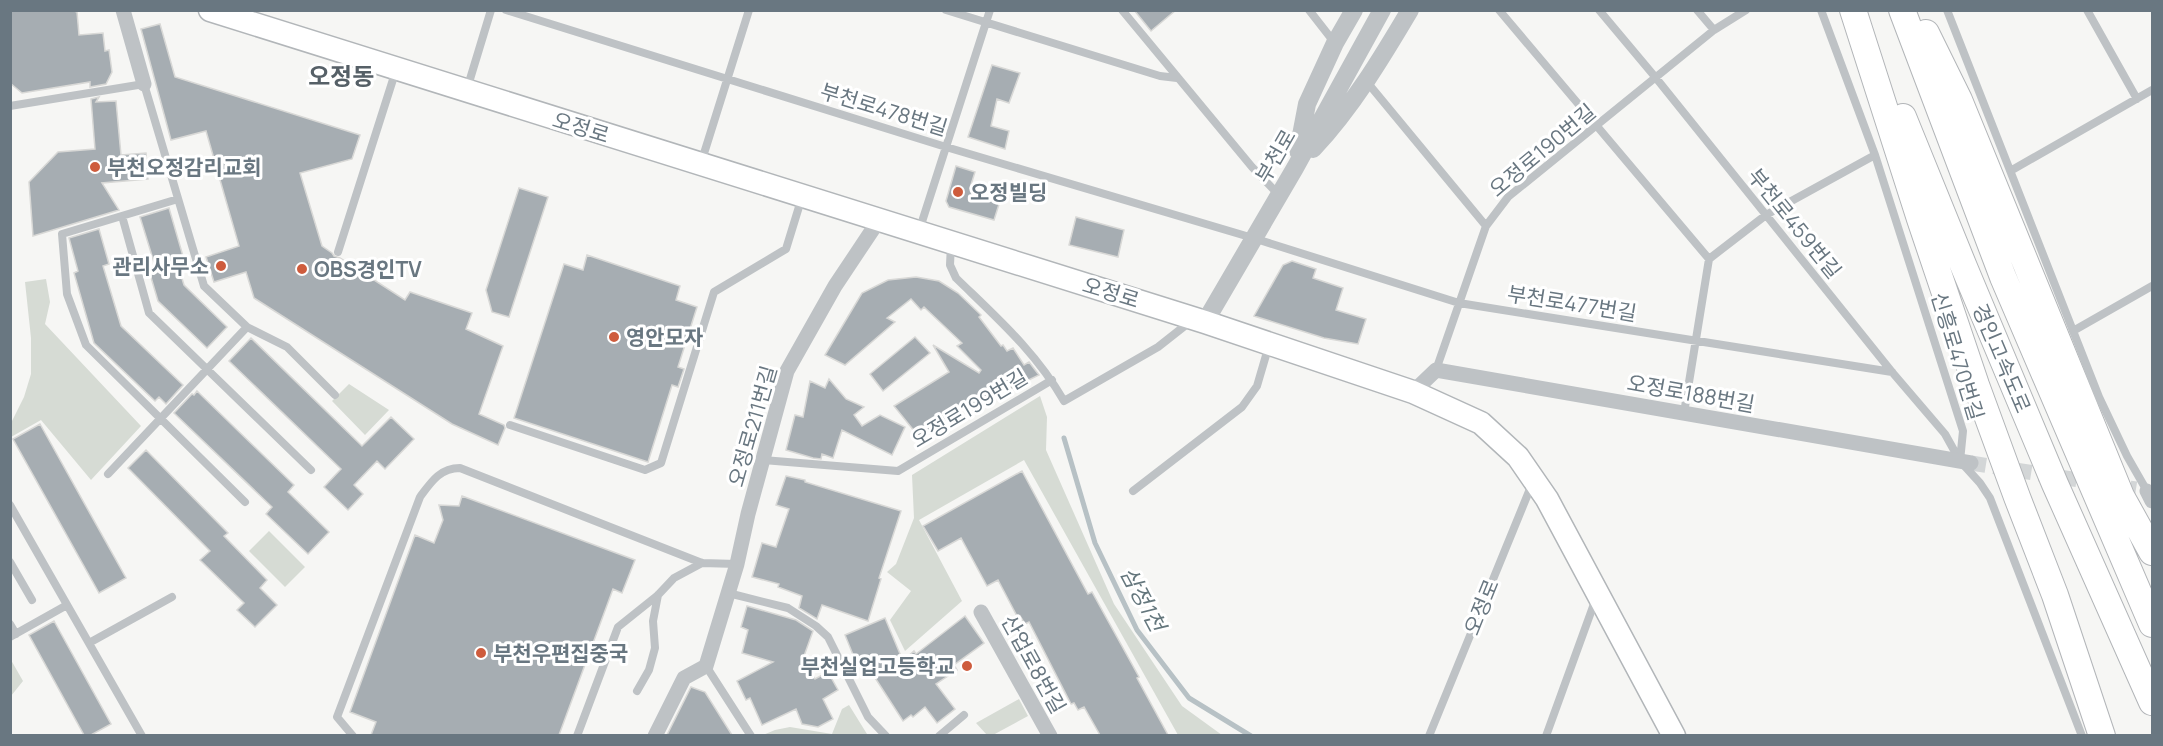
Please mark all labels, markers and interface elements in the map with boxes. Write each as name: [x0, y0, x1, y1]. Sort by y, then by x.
district label: 오정동: [308, 59, 374, 92]
street label: 부천로478번길: [817, 76, 951, 142]
street label: 오정로190번길: [1483, 97, 1601, 203]
street label: 오정로: [549, 105, 613, 149]
street label: 부천로: [1248, 124, 1302, 188]
place label: 부천오정감리교회: [107, 153, 262, 181]
marker: 부천오정감리교회: [88, 160, 102, 174]
street label: 부천로459번길: [1742, 162, 1848, 284]
place label: 오정빌딩: [970, 178, 1047, 206]
marker: 오정빌딩: [951, 185, 965, 199]
place label: 관리사무소: [112, 252, 209, 280]
place label: OBS경인TV: [314, 255, 422, 283]
marker: 관리사무소: [214, 259, 228, 273]
marker: OBS경인TV: [295, 262, 309, 276]
street label: 오정로: [1079, 270, 1143, 314]
street label: 부천로477번길: [1505, 279, 1639, 327]
street label: 신흥로470번길: [1925, 289, 1991, 423]
street label: 경인고속도로: [1966, 299, 2038, 417]
place label: 영안모자: [626, 323, 703, 351]
marker: 영안모자: [607, 330, 621, 344]
street label: 오정로211번길: [721, 362, 783, 490]
street label: 오정로199번길: [906, 362, 1032, 454]
street label: 오정로188번길: [1625, 368, 1757, 418]
water label: 삼정1천: [1113, 561, 1174, 639]
street label: 오정로: [1457, 575, 1505, 639]
street label: 산업로8번길: [995, 610, 1073, 718]
place label: 부천우편집중국: [493, 639, 628, 667]
marker: 부천우편집중국: [474, 646, 488, 660]
place label: 부천실업고등학교: [800, 652, 955, 680]
marker: 부천실업고등학교: [960, 659, 974, 673]

